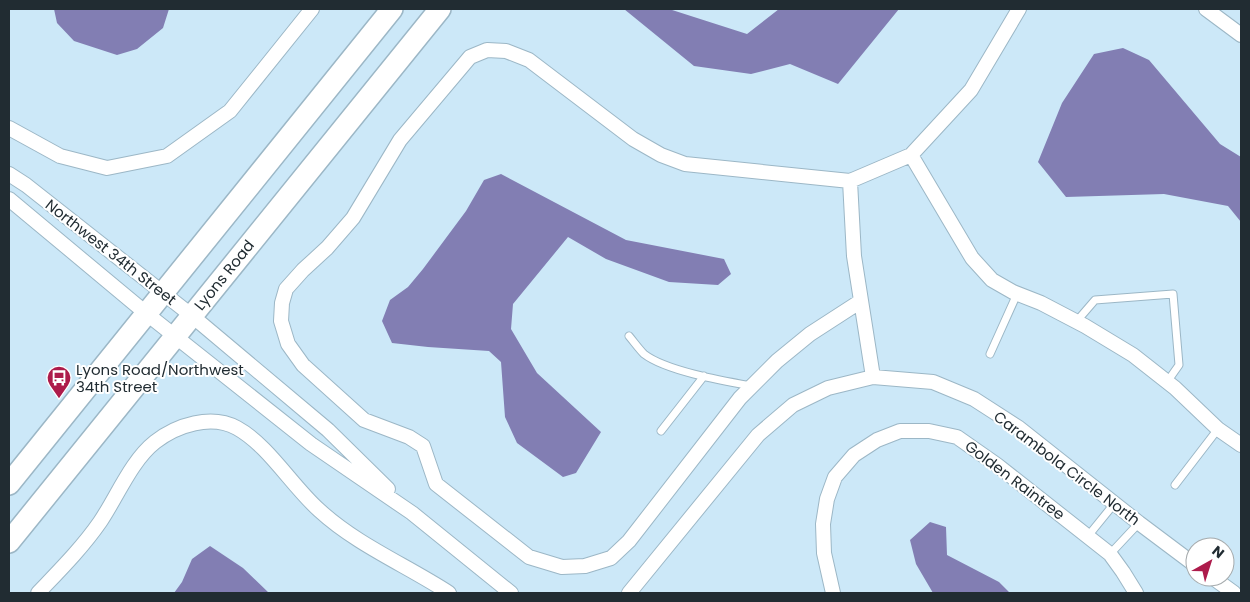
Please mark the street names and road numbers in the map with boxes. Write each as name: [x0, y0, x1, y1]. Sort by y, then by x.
street label: Northwest 34th Street: [41, 194, 181, 310]
street label: Lyons Road: [189, 235, 259, 315]
street label: Carambola Circle North: [990, 406, 1144, 530]
street label: Golden Raintree: [961, 435, 1069, 525]

